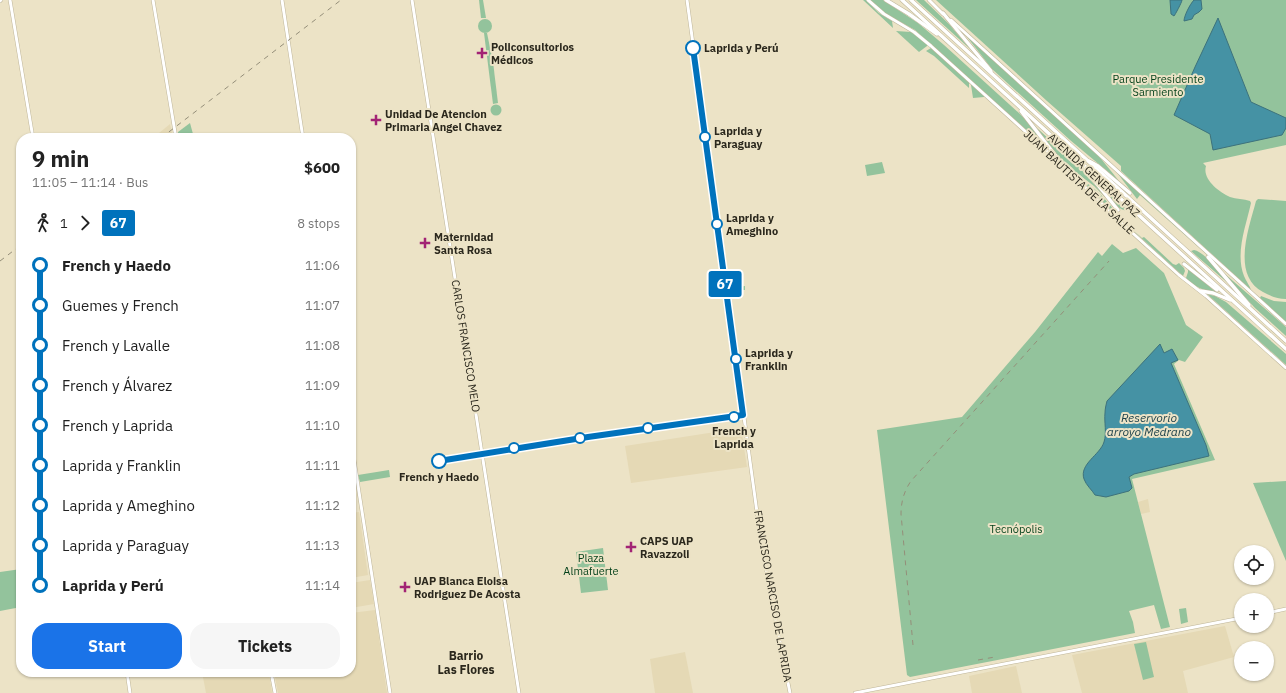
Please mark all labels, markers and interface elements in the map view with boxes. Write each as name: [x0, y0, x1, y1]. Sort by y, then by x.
place label: Policonsultorios Médicos: [491, 40, 575, 67]
marker: Laprida y Perú: [685, 40, 701, 56]
place label: Laprida y Perú: [704, 41, 779, 55]
marker: Policonsultorios Médicos: [476, 47, 488, 59]
park label: Parque Presidente Sarmiento: [1113, 72, 1203, 99]
place label: Unidad De Atencion Primaria Angel Chavez: [385, 107, 502, 134]
marker: Unidad De Atencion Primaria Angel Chavez: [370, 114, 382, 126]
place label: Laprida y Paraguay: [714, 124, 763, 151]
street label: JUAN BAUTISTA DE LA SALLE: [1021, 127, 1137, 237]
street label: AVENIDA GENERAL PAZ: [1045, 130, 1143, 220]
marker: Laprida y Paraguay: [699, 131, 711, 143]
text: 9 min: [32, 144, 89, 173]
text: $600: [304, 158, 340, 177]
text: 11:05 – 11:14 · Bus: [32, 174, 148, 191]
place label: Laprida y Ameghino: [726, 211, 778, 238]
icon: walk: [32, 212, 54, 234]
icon: forward: [74, 212, 96, 234]
text: 67: [110, 214, 127, 232]
text: 1: [60, 215, 68, 232]
text: 8 stops: [297, 215, 340, 232]
marker: Laprida y Ameghino: [711, 218, 723, 230]
place label: Maternidad Santa Rosa: [434, 230, 493, 257]
marker: Maternidad Santa Rosa: [419, 237, 431, 249]
text: French y Haedo: [62, 256, 171, 275]
text: 11:06: [305, 257, 340, 274]
line badge: 67: [707, 271, 743, 297]
text: 67: [717, 275, 733, 293]
street label: CARLOS FRANCISCO MELO: [449, 279, 483, 413]
text: Guemes y French: [62, 296, 179, 315]
text: 11:07: [305, 297, 340, 314]
text: French y Lavalle: [62, 336, 170, 355]
text: 11:08: [305, 337, 340, 354]
place label: Laprida y Franklin: [745, 346, 793, 373]
marker: Laprida y Franklin: [730, 353, 742, 365]
text: French y Álvarez: [62, 376, 172, 395]
text: 11:09: [305, 377, 340, 394]
water label: Reservorio arroyo Medrano: [1107, 410, 1192, 439]
marker: French y Laprida: [728, 411, 740, 423]
text: French y Laprida: [62, 416, 173, 435]
text: 11:10: [305, 417, 340, 434]
unlabelled marker: [642, 422, 654, 434]
place label: French y Laprida: [712, 424, 756, 451]
unlabelled marker: [574, 432, 586, 444]
unlabelled marker: [508, 442, 520, 454]
marker: French y Haedo: [431, 453, 447, 469]
text: Laprida y Franklin: [62, 456, 181, 475]
text: 11:11: [305, 457, 340, 474]
place label: French y Haedo: [399, 470, 479, 484]
text: Laprida y Ameghino: [62, 496, 195, 515]
text: 11:12: [305, 497, 340, 514]
street label: FRANCISCO NARCISO DE LAPRIDA: [751, 509, 795, 683]
park label: Tecnópolis: [989, 522, 1043, 536]
place label: CAPS UAP Ravazzoli: [640, 534, 693, 561]
text: Laprida y Paraguay: [62, 536, 189, 555]
text: 11:13: [305, 537, 340, 554]
marker: CAPS UAP Ravazzoli: [625, 541, 637, 553]
map controls: [1234, 545, 1274, 681]
button: locate: [1234, 545, 1274, 585]
park label: Plaza Almafuerte: [563, 551, 619, 578]
place label: UAP Blanca Eloisa Rodriguez De Acosta: [414, 574, 520, 601]
text: Laprida y Perú: [62, 576, 164, 595]
text: 11:14: [305, 577, 340, 594]
marker: UAP Blanca Eloisa Rodriguez De Acosta: [399, 581, 411, 593]
button: +: [1234, 593, 1274, 633]
button: Start: [32, 623, 182, 669]
button: Tickets: [190, 623, 340, 669]
button: −: [1234, 641, 1274, 681]
district label: Barrio Las Flores: [437, 648, 495, 677]

